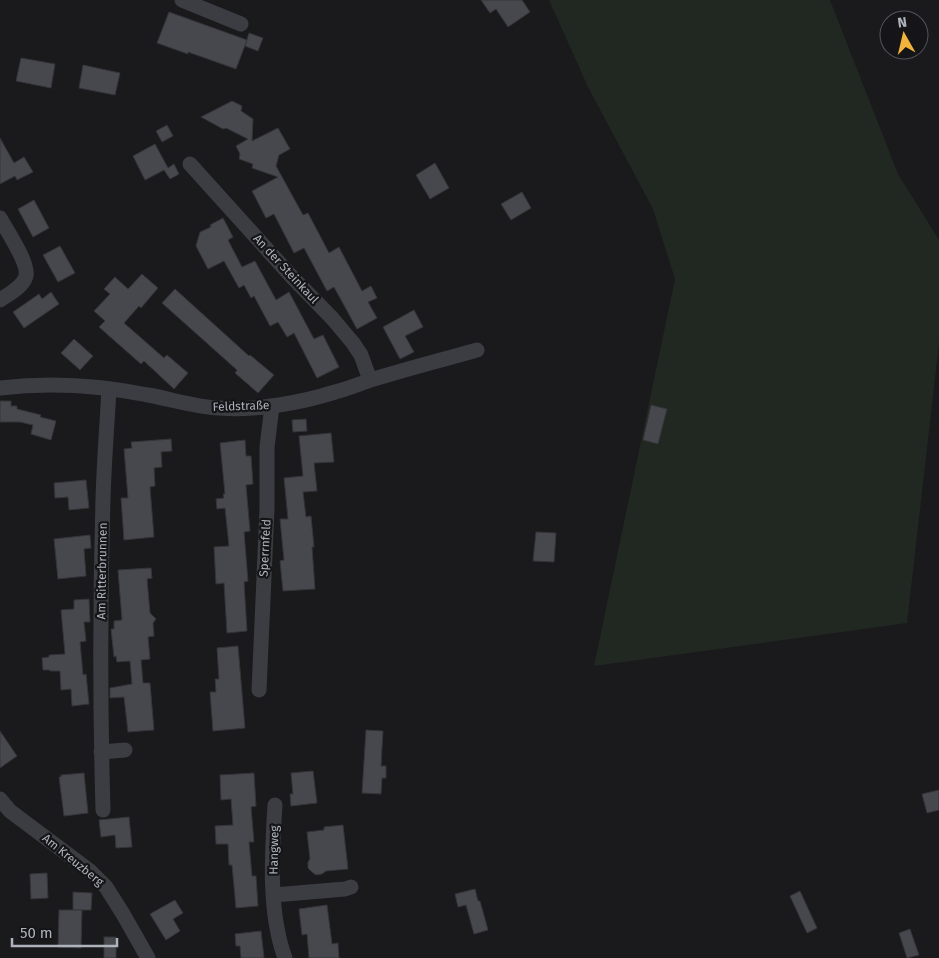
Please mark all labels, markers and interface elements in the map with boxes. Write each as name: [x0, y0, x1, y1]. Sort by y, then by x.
north arrow: [879, 10, 929, 60]
text: N: [896, 14, 908, 32]
street label: An der Steinkaul: [250, 232, 322, 307]
street label: Feldstraße: [212, 398, 270, 414]
street label: Sperrnfeld: [257, 519, 273, 577]
street label: Am Ritterbrunnen: [94, 522, 110, 620]
street label: Hangweg: [267, 824, 281, 875]
street label: Am Kreuzberg: [40, 831, 107, 889]
scale bar: [12, 916, 118, 948]
text: 50 m: [20, 924, 53, 942]

